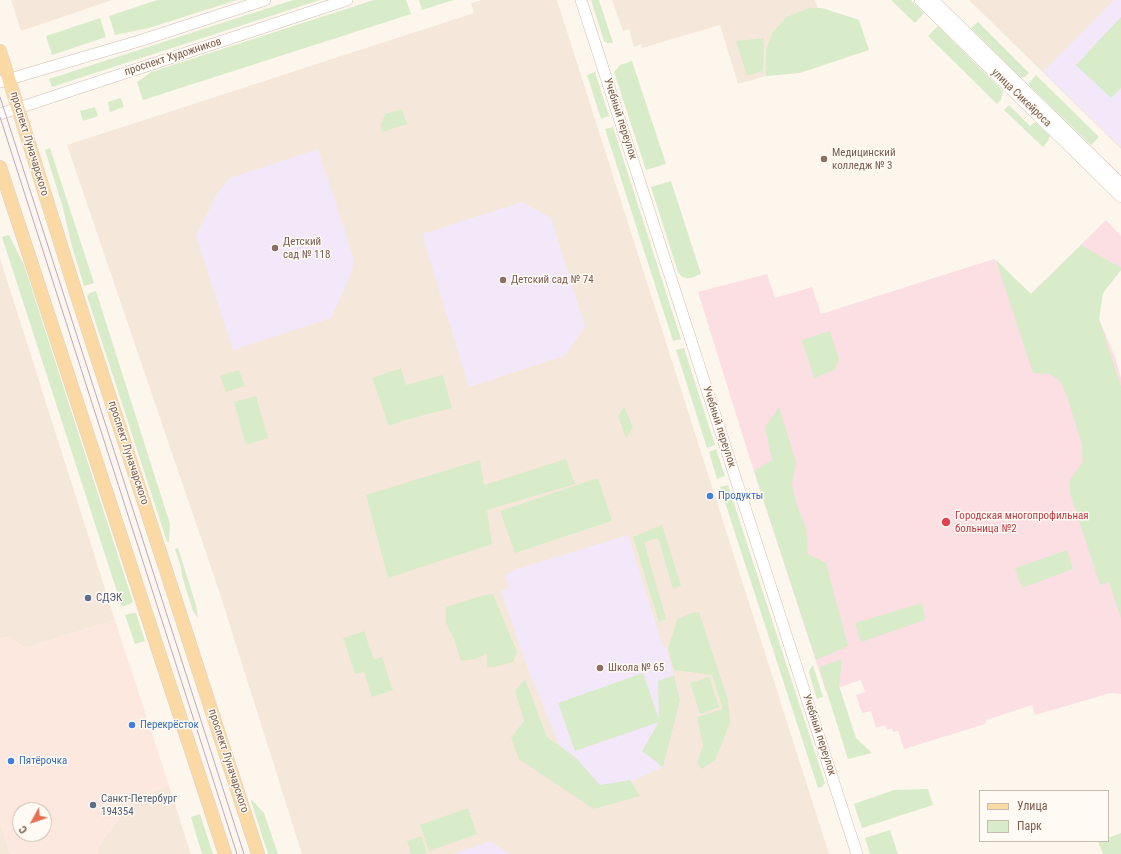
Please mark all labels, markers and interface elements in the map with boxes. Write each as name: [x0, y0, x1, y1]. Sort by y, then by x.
street label: проспект Художников: [123, 35, 223, 79]
street label: улица Сикейроса: [988, 66, 1054, 130]
street label: Учебный переулок: [601, 77, 639, 161]
street label: проспект Луначарского: [7, 90, 51, 198]
place label: Медицинский колледж № 3: [832, 146, 896, 172]
marker: Медицинский колледж № 3: [819, 154, 829, 164]
place label: Детский сад № 118: [283, 235, 330, 261]
marker: Детский сад № 118: [270, 243, 280, 253]
place label: Детский сад № 74: [511, 273, 594, 287]
marker: Детский сад № 74: [498, 275, 508, 285]
street label: Учебный переулок: [700, 385, 738, 469]
street label: проспект Луначарского: [105, 399, 151, 507]
place label: Продукты: [718, 489, 763, 503]
marker: Продукты: [705, 491, 715, 501]
place label: Городская многопрофильная больница №2: [955, 509, 1089, 535]
marker: Городская многопрофильная больница №2: [940, 516, 952, 528]
place label: СДЭК: [96, 591, 122, 605]
marker: СДЭК: [83, 593, 93, 603]
place label: Школа № 65: [608, 661, 664, 675]
marker: Школа № 65: [595, 663, 605, 673]
street label: Учебный переулок: [800, 693, 838, 777]
street label: проспект Луначарского: [205, 707, 251, 815]
place label: Перекрёсток: [140, 718, 199, 732]
marker: Перекрёсток: [127, 720, 137, 730]
place label: Пятёрочка: [19, 754, 67, 768]
marker: Пятёрочка: [6, 756, 16, 766]
legend: [979, 790, 1109, 842]
place label: Санкт-Петербург 194354: [101, 792, 177, 818]
text: Улица: [1017, 799, 1047, 813]
marker: Санкт-Петербург 194354: [88, 800, 98, 810]
north arrow: [12, 802, 52, 842]
text: Парк: [1017, 819, 1042, 833]
text: С: [16, 823, 30, 836]

